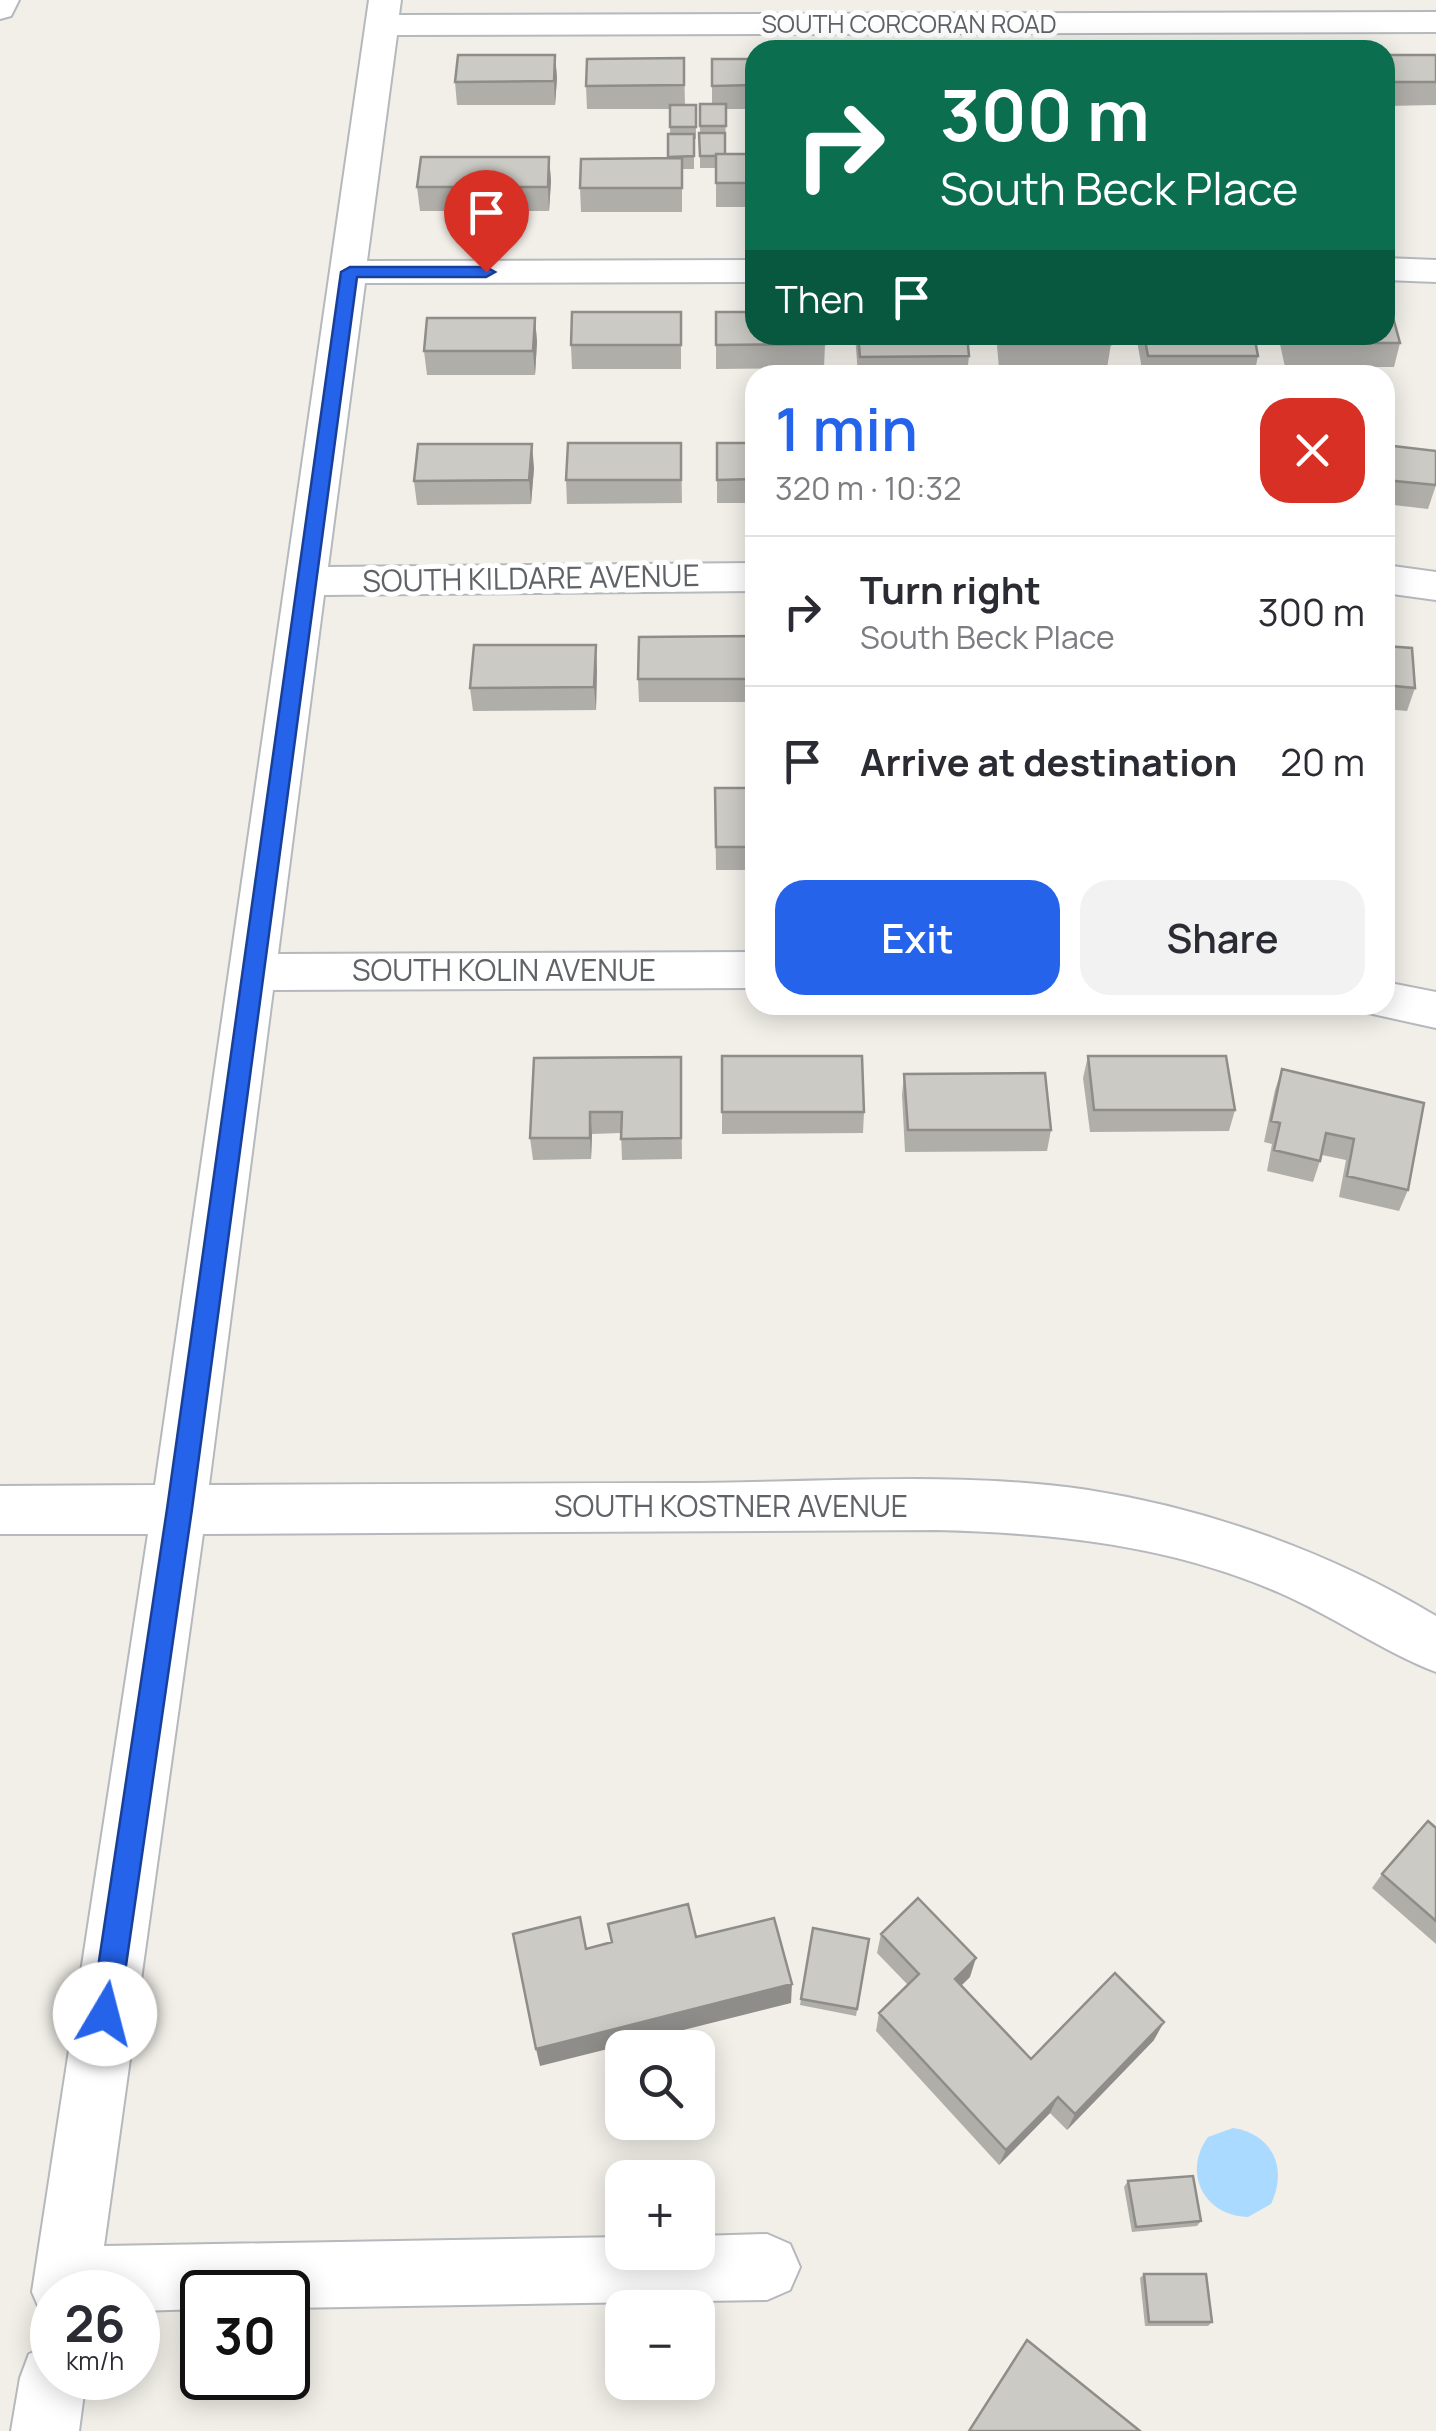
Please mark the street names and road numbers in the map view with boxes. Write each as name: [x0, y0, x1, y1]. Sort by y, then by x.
street label: SOUTH CORCORAN ROAD: [761, 6, 1057, 41]
street label: SOUTH KILDARE AVENUE: [362, 554, 700, 601]
street label: SOUTH KOLIN AVENUE: [352, 949, 656, 990]
street label: SOUTH KOSTNER AVENUE: [554, 1485, 908, 1526]

